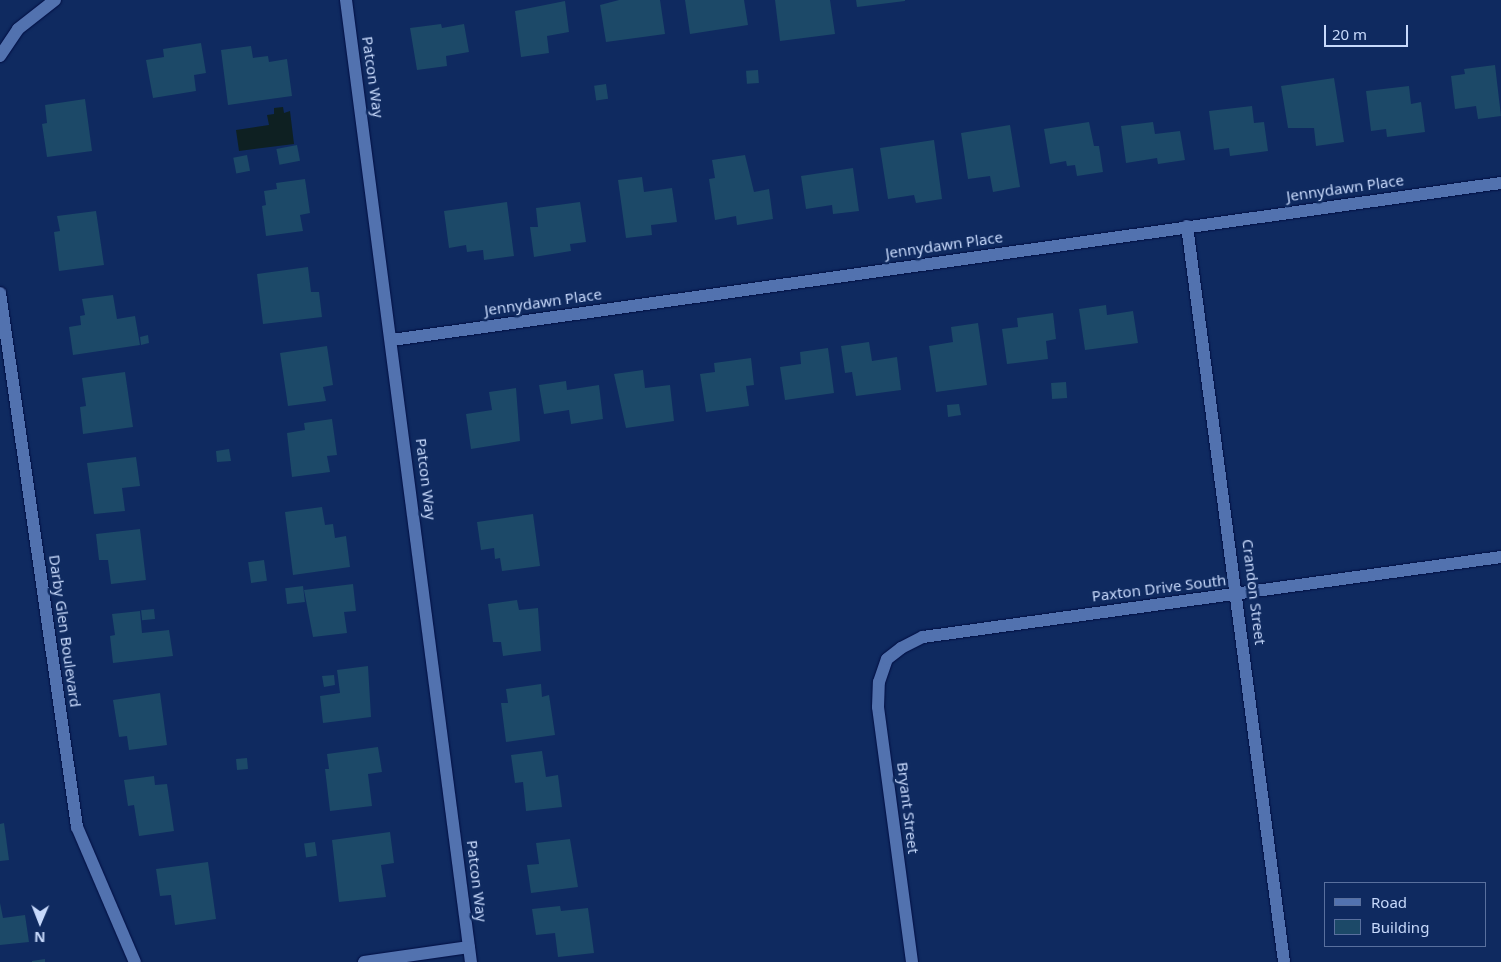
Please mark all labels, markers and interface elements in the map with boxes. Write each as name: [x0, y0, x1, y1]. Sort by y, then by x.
scale bar: [1326, 15, 1410, 47]
text: 20 m: [1332, 24, 1367, 44]
street label: Patcon Way: [358, 35, 388, 119]
street label: Jennydawn Place: [1285, 171, 1405, 205]
street label: Jennydawn Place: [884, 228, 1004, 262]
street label: Jennydawn Place: [483, 285, 603, 319]
street label: Patcon Way: [412, 437, 440, 521]
street label: Crandon Street: [1239, 538, 1269, 646]
street label: Darby Glen Boulevard: [45, 554, 85, 708]
street label: Paxton Drive South: [1091, 571, 1227, 605]
street label: Bryant Street: [893, 761, 923, 855]
street label: Patcon Way: [463, 839, 491, 923]
legend: [1324, 882, 1486, 947]
text: Road: [1371, 892, 1407, 912]
north arrow: [15, 897, 65, 947]
text: Building: [1371, 917, 1429, 937]
text: N: [34, 928, 46, 947]

